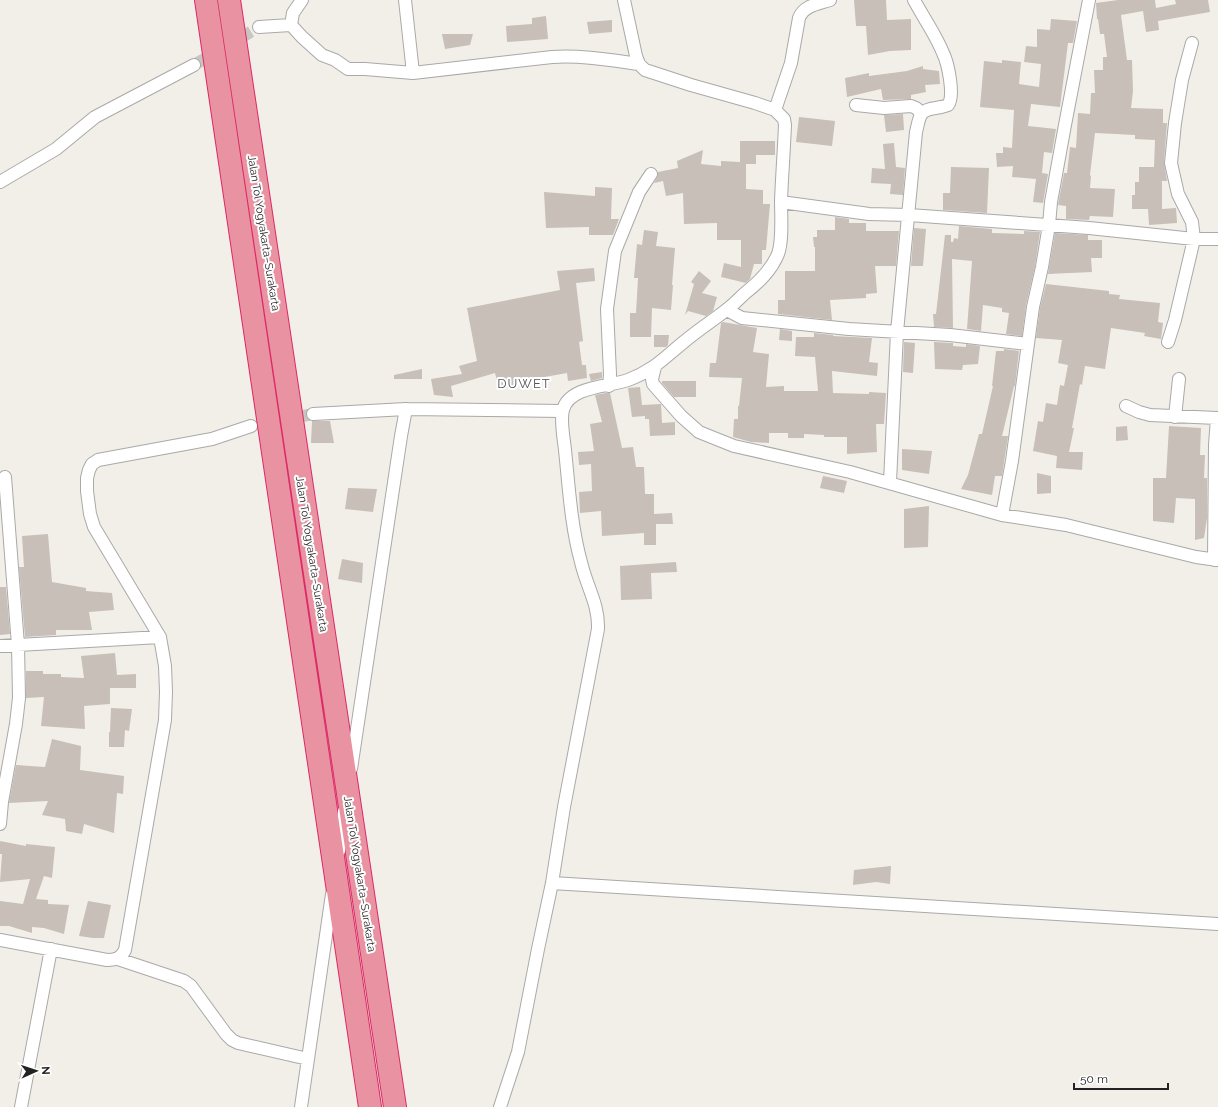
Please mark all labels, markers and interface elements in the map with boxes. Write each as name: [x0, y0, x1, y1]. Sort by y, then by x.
street label: Jalan Tol Yogyakarta–Surakarta: [245, 154, 282, 312]
district label: DUWET: [497, 376, 551, 391]
street label: Jalan Tol Yogyakarta–Surakarta: [293, 475, 330, 633]
street label: Jalan Tol Yogyakarta–Surakarta: [341, 795, 378, 953]
north arrow: [16, 1051, 56, 1091]
scale bar: [1074, 1065, 1168, 1091]
text: N: [39, 1066, 52, 1075]
text: 50 m: [1080, 1072, 1108, 1086]

